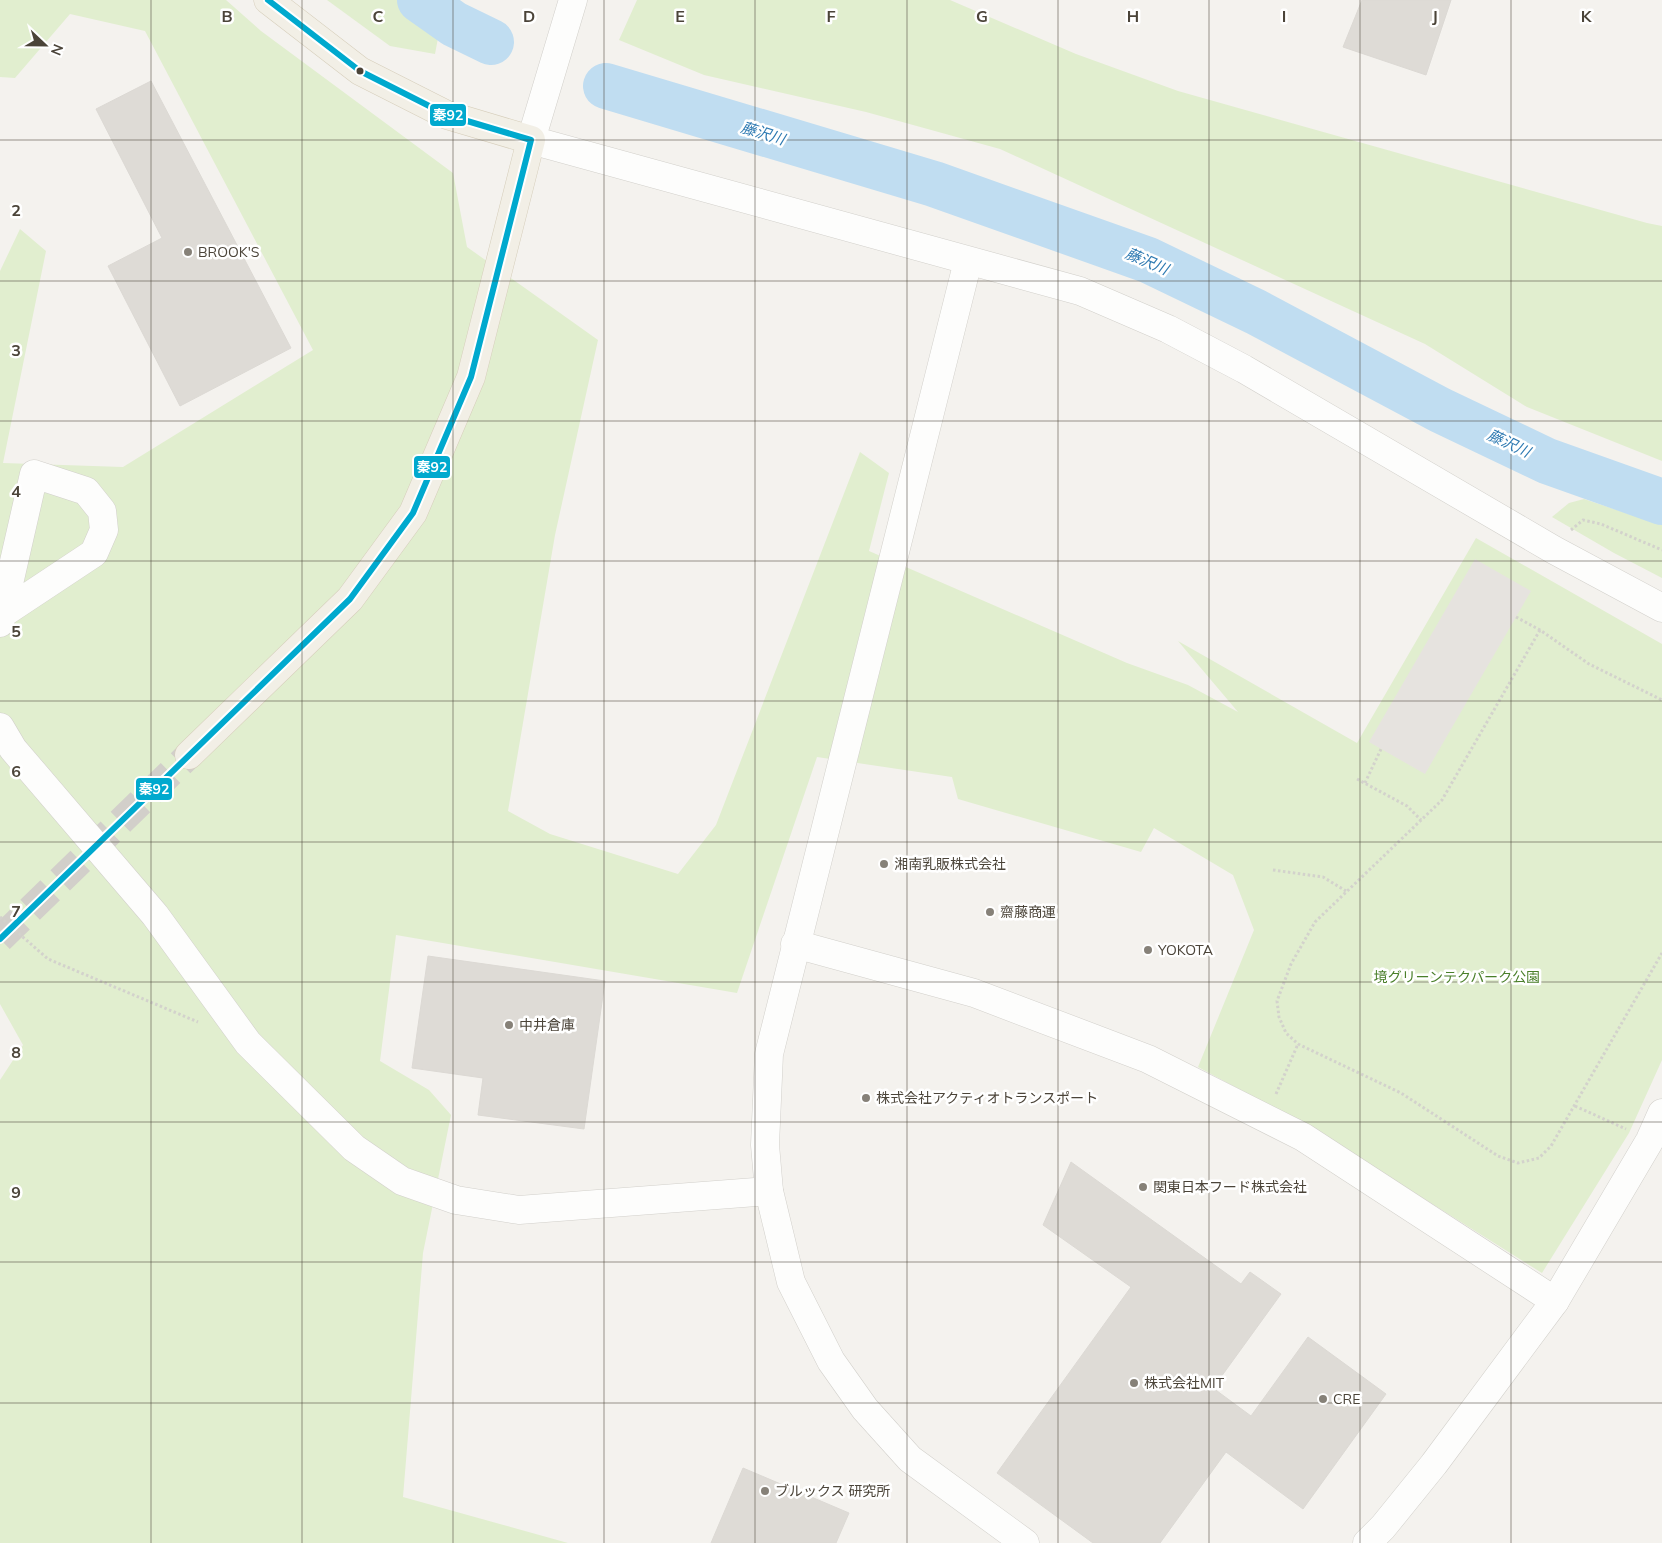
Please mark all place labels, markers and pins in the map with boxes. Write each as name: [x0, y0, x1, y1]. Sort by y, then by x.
unlabelled marker: [355, 66, 365, 76]
place label: BROOK'S: [198, 243, 260, 261]
marker: BROOK'S: [182, 246, 194, 258]
place label: 湘南乳販株式会社: [894, 855, 1006, 873]
marker: 湘南乳販株式会社: [878, 858, 890, 870]
place label: 齋藤商運: [1000, 903, 1056, 921]
marker: 齋藤商運: [984, 906, 996, 918]
place label: YOKOTA: [1157, 941, 1214, 959]
marker: YOKOTA: [1142, 944, 1154, 956]
place label: 中井倉庫: [519, 1016, 575, 1034]
marker: 中井倉庫: [503, 1019, 515, 1031]
place label: 株式会社アクティオトランスポート: [876, 1089, 1098, 1107]
marker: 株式会社アクティオトランスポート: [860, 1092, 872, 1104]
place label: 関東日本フード株式会社: [1153, 1178, 1307, 1196]
marker: 関東日本フード株式会社: [1137, 1181, 1149, 1193]
place label: 株式会社MIT: [1144, 1374, 1225, 1392]
marker: 株式会社MIT: [1128, 1377, 1140, 1389]
place label: CRE: [1333, 1390, 1361, 1408]
marker: CRE: [1317, 1393, 1329, 1405]
place label: ブルックス 研究所: [775, 1482, 890, 1500]
marker: ブルックス 研究所: [759, 1485, 771, 1497]

